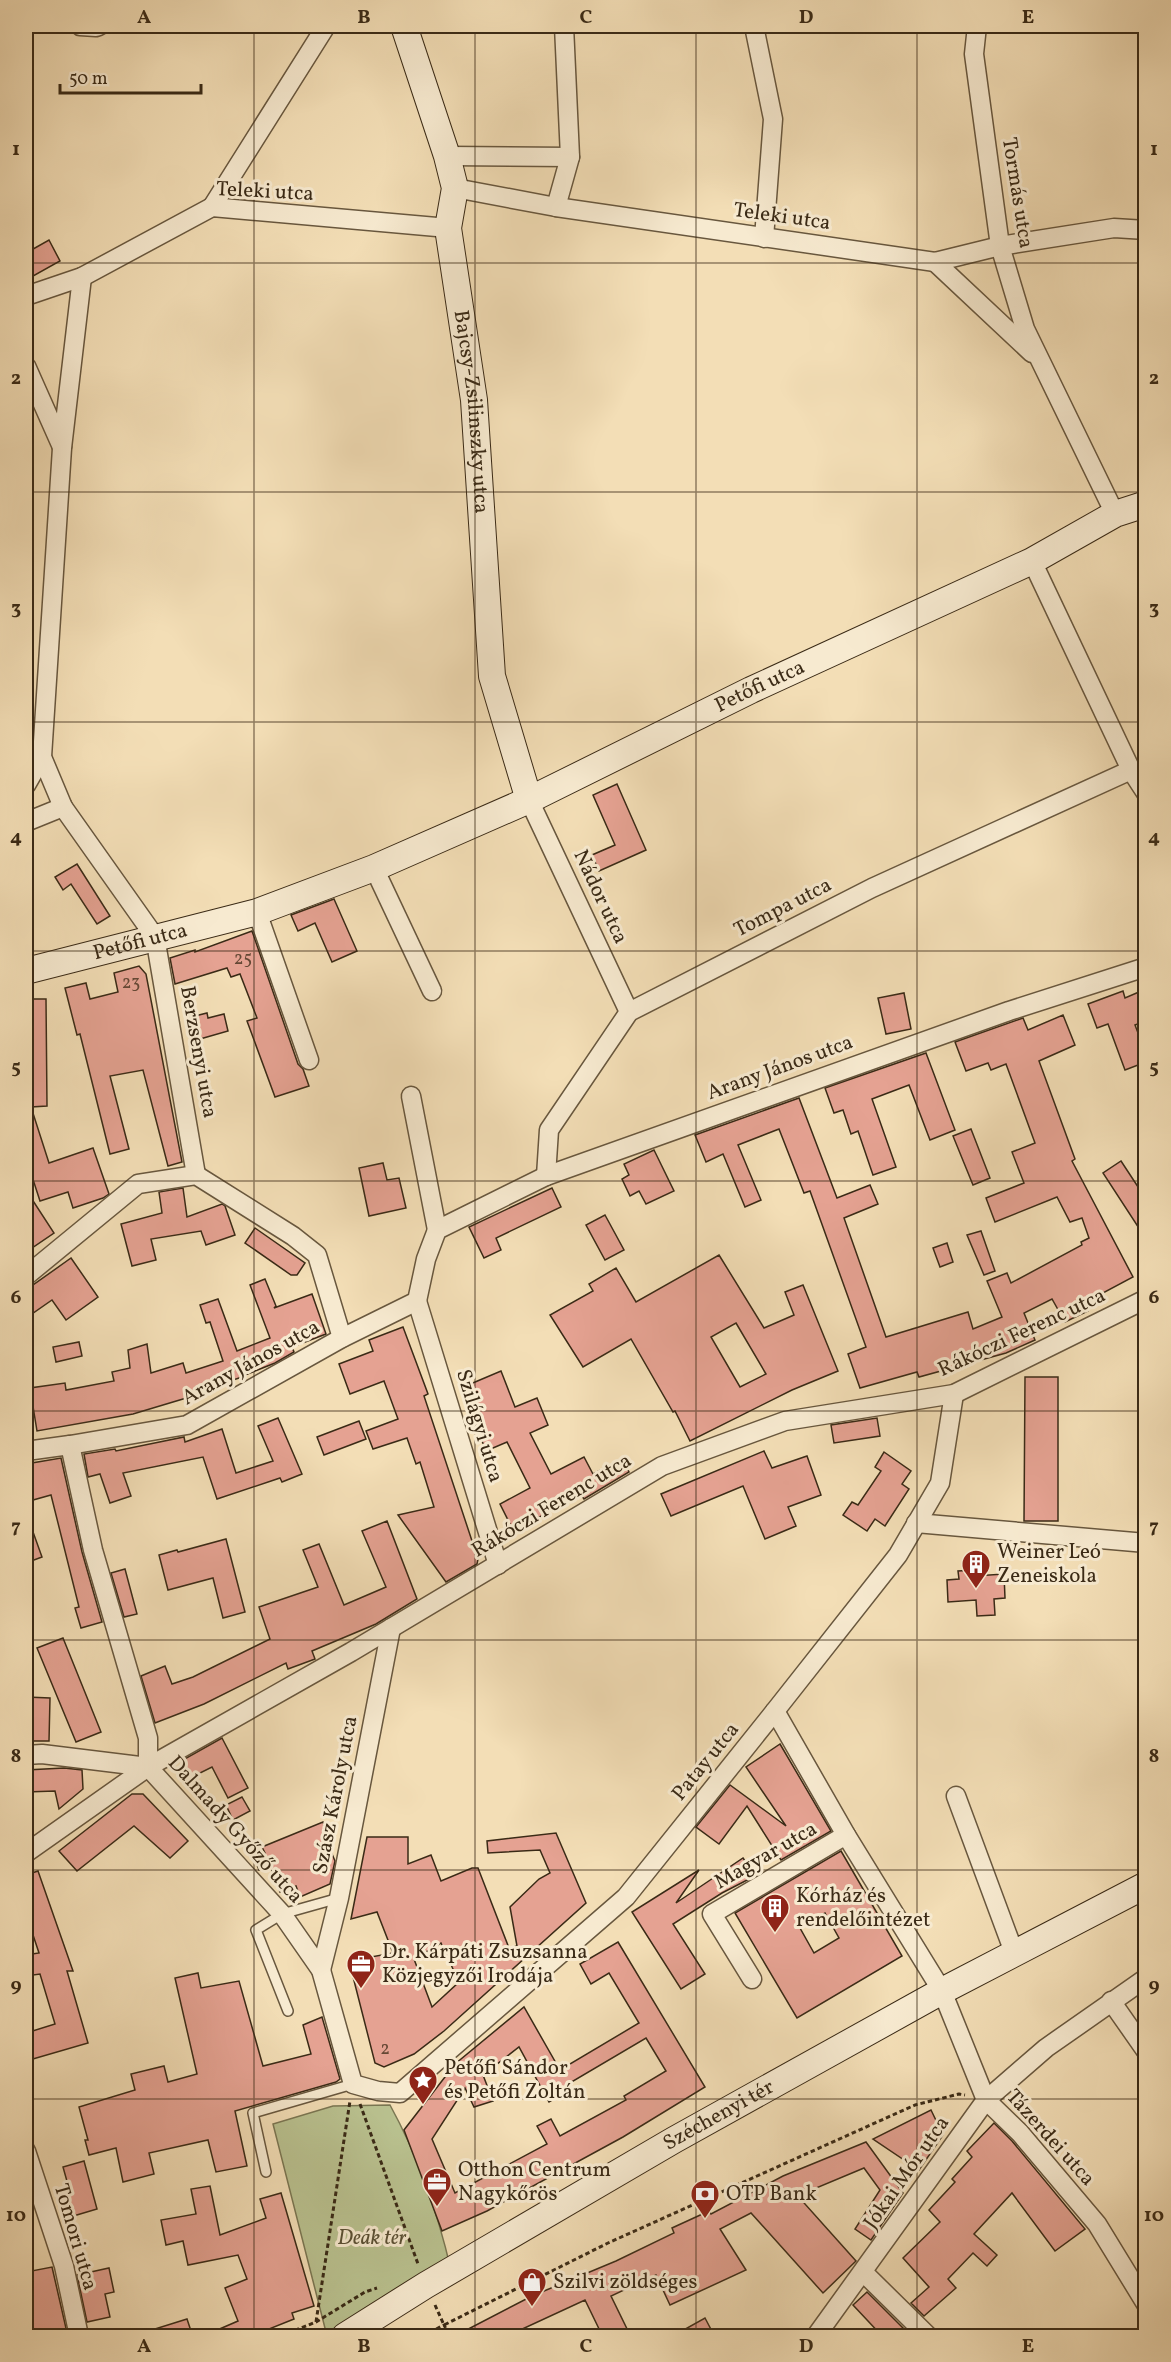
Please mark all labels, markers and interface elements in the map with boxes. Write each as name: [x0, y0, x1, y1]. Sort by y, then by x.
text: A: [137, 4, 151, 32]
text: B: [357, 4, 371, 32]
text: C: [580, 4, 593, 32]
text: D: [799, 4, 813, 32]
text: E: [1022, 4, 1034, 32]
scale bar: [60, 57, 201, 95]
text: 50 m: [69, 67, 108, 92]
street label: Tormás utca: [994, 135, 1040, 251]
text: 1: [12, 136, 20, 164]
text: 1: [1150, 136, 1158, 164]
street label: Teleki utca: [215, 175, 315, 209]
street label: Teleki utca: [732, 196, 832, 238]
street label: Bajcsy-Zsilinszky utca: [446, 308, 496, 515]
text: 2: [11, 365, 21, 393]
text: 2: [1149, 365, 1159, 393]
text: 3: [11, 595, 21, 623]
text: 3: [1149, 595, 1159, 623]
street label: Petőfi utca: [710, 653, 810, 720]
text: 4: [10, 824, 22, 852]
text: 4: [1148, 824, 1160, 852]
street label: Nádor utca: [566, 845, 634, 949]
street label: Tompa utca: [729, 871, 837, 945]
street label: Petőfi utca: [90, 916, 191, 968]
house number: 25: [234, 947, 252, 972]
house number: 23: [122, 971, 140, 996]
street label: Berzsenyi utca: [172, 984, 224, 1120]
street label: Arany János utca: [703, 1028, 857, 1108]
text: 5: [11, 1054, 21, 1082]
text: 5: [1149, 1054, 1159, 1082]
street label: Rákóczi Ferenc utca: [933, 1281, 1111, 1385]
text: 6: [11, 1284, 22, 1312]
text: 6: [1149, 1284, 1160, 1312]
street label: Arany János utca: [177, 1313, 325, 1413]
street label: Szilágyi utca: [448, 1366, 510, 1486]
street label: Rákóczi Ferenc utca: [467, 1447, 637, 1565]
text: 7: [11, 1513, 21, 1541]
text: 7: [1149, 1513, 1159, 1541]
place label: Weiner Leó Zeneiskola: [997, 1538, 1101, 1591]
building icon: Weiner Leó Zeneiskola: [960, 1548, 992, 1590]
street label: Szász Károly utca: [306, 1713, 366, 1877]
street label: Patay utca: [665, 1717, 747, 1807]
text: 8: [11, 1743, 21, 1771]
text: 8: [1149, 1743, 1159, 1771]
street label: Dalmady Győző utca: [161, 1750, 309, 1910]
street label: Magyar utca: [709, 1815, 823, 1897]
place label: Kórház és rendelőintézet: [796, 1882, 930, 1935]
building icon: Kórház és rendelőintézet: [759, 1892, 791, 1934]
place label: Dr. Kárpáti Zsuzsanna Közjegyzői Irodája: [382, 1938, 588, 1991]
office icon: Dr. Kárpáti Zsuzsanna Közjegyzői Irodája: [345, 1948, 377, 1990]
text: 9: [10, 1972, 22, 2000]
text: 9: [1148, 1972, 1160, 2000]
house number: 2: [380, 2037, 390, 2062]
place label: Petőfi Sándor és Petőfi Zoltán: [444, 2054, 585, 2107]
place icon: Petőfi Sándor és Petőfi Zoltán: [407, 2064, 439, 2106]
street label: Széchenyi tér: [658, 2073, 780, 2158]
street label: Tázerdei utca: [999, 2083, 1101, 2193]
street label: Jókai Mór utca: [857, 2110, 957, 2236]
place label: Otthon Centrum Nagykőrös: [458, 2156, 611, 2209]
office icon: Otthon Centrum Nagykőrös: [421, 2166, 453, 2208]
bank icon: OTP Bank: [689, 2178, 721, 2220]
street label: Tomori utca: [46, 2180, 104, 2294]
place label: OTP Bank: [726, 2180, 817, 2209]
text: 10: [6, 2202, 26, 2230]
text: 10: [1144, 2202, 1164, 2230]
park label: Deák tér: [338, 2224, 407, 2253]
shop icon: Szilvi zöldséges: [516, 2266, 548, 2308]
place label: Szilvi zöldséges: [553, 2268, 698, 2297]
text: A: [137, 2333, 151, 2361]
text: B: [357, 2333, 371, 2361]
text: C: [580, 2333, 593, 2361]
text: D: [799, 2333, 813, 2361]
text: E: [1022, 2333, 1034, 2361]

